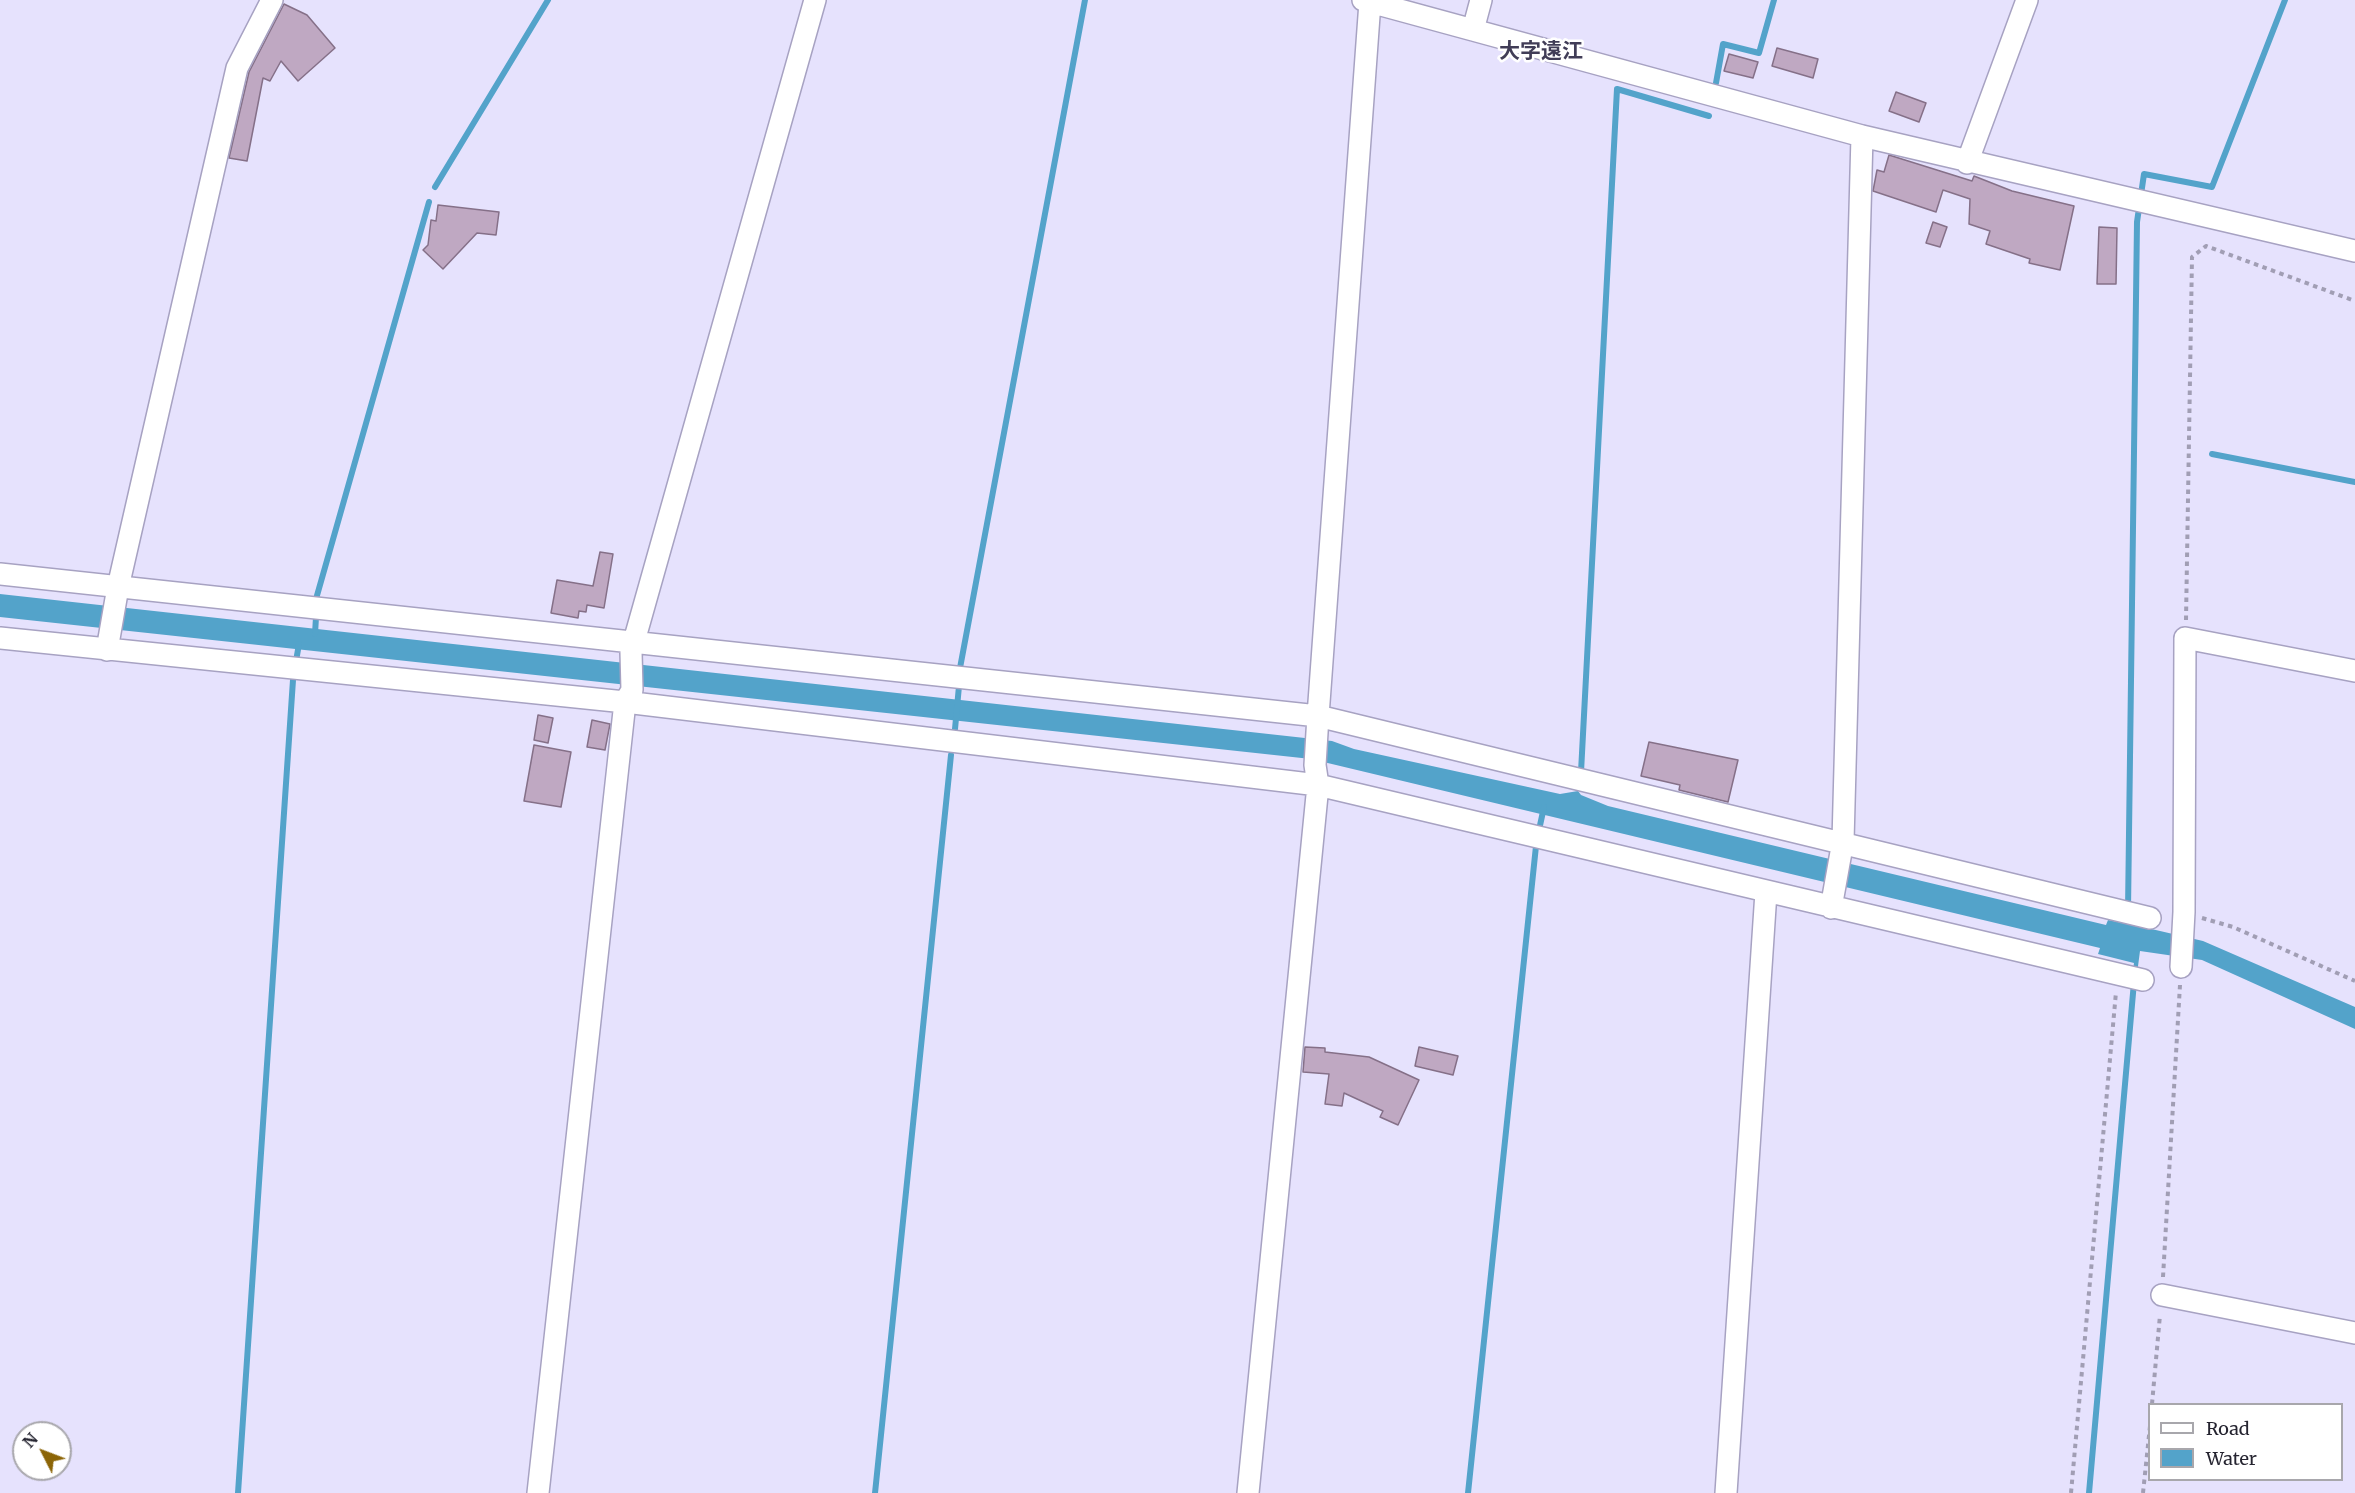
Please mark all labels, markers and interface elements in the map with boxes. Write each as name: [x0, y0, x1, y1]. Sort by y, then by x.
district label: 大字遠江: [1499, 39, 1583, 65]
legend: [2148, 1403, 2343, 1481]
text: Road: [2206, 1417, 2250, 1440]
north arrow: [12, 1421, 72, 1481]
text: N: [18, 1429, 42, 1452]
text: Water: [2206, 1447, 2257, 1470]

